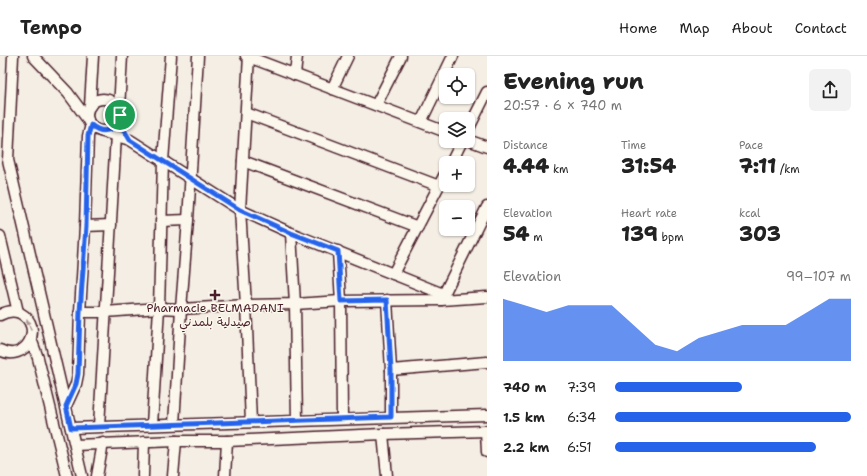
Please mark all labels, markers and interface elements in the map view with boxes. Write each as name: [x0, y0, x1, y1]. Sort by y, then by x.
text: Tempo: [20, 15, 82, 40]
text: Home: [619, 19, 658, 37]
text: Map: [680, 19, 710, 37]
text: About: [732, 19, 773, 37]
text: Contact: [795, 19, 847, 37]
text: Evening run: [503, 67, 644, 96]
map controls: [439, 68, 475, 236]
button: locate: [439, 68, 475, 104]
button: share: [809, 69, 851, 111]
text: 20:57 · 6 × 740 m: [503, 97, 622, 114]
pin: [103, 98, 137, 132]
icon: arrive: [109, 104, 131, 126]
button: layers: [439, 112, 475, 148]
text: Distance: [503, 138, 548, 153]
text: Time: [621, 138, 646, 153]
text: Pace: [739, 138, 763, 153]
text: 4.44: [503, 153, 549, 179]
text: 31:54: [621, 153, 676, 179]
text: 7:11: [739, 153, 776, 179]
button: +: [439, 156, 475, 192]
text: km: [549, 162, 569, 177]
text: /km: [776, 162, 800, 177]
button: −: [439, 200, 475, 236]
text: Elevation: [503, 206, 552, 221]
text: Heart rate: [621, 206, 677, 221]
text: kcal: [739, 206, 760, 221]
text: 54: [503, 221, 530, 247]
text: 139: [621, 221, 658, 247]
text: 303: [739, 221, 781, 247]
text: m: [530, 230, 543, 245]
text: bpm: [658, 230, 684, 245]
text: Elevation: [503, 268, 561, 285]
text: 99–107 m: [786, 268, 851, 285]
marker: Pharmacie BELMADANI صيدلية بلمدني: [210, 290, 220, 300]
place label: Pharmacie BELMADANI صيدلية بلمدني: [146, 300, 284, 333]
one-way arrow: [26, 318, 32, 330]
text: 740 m: [503, 379, 546, 396]
text: 7:39: [567, 379, 596, 396]
text: 1.5 km: [503, 409, 545, 426]
text: 6:34: [567, 409, 596, 426]
text: 2.2 km: [503, 439, 549, 456]
text: 6:51: [567, 439, 592, 456]

